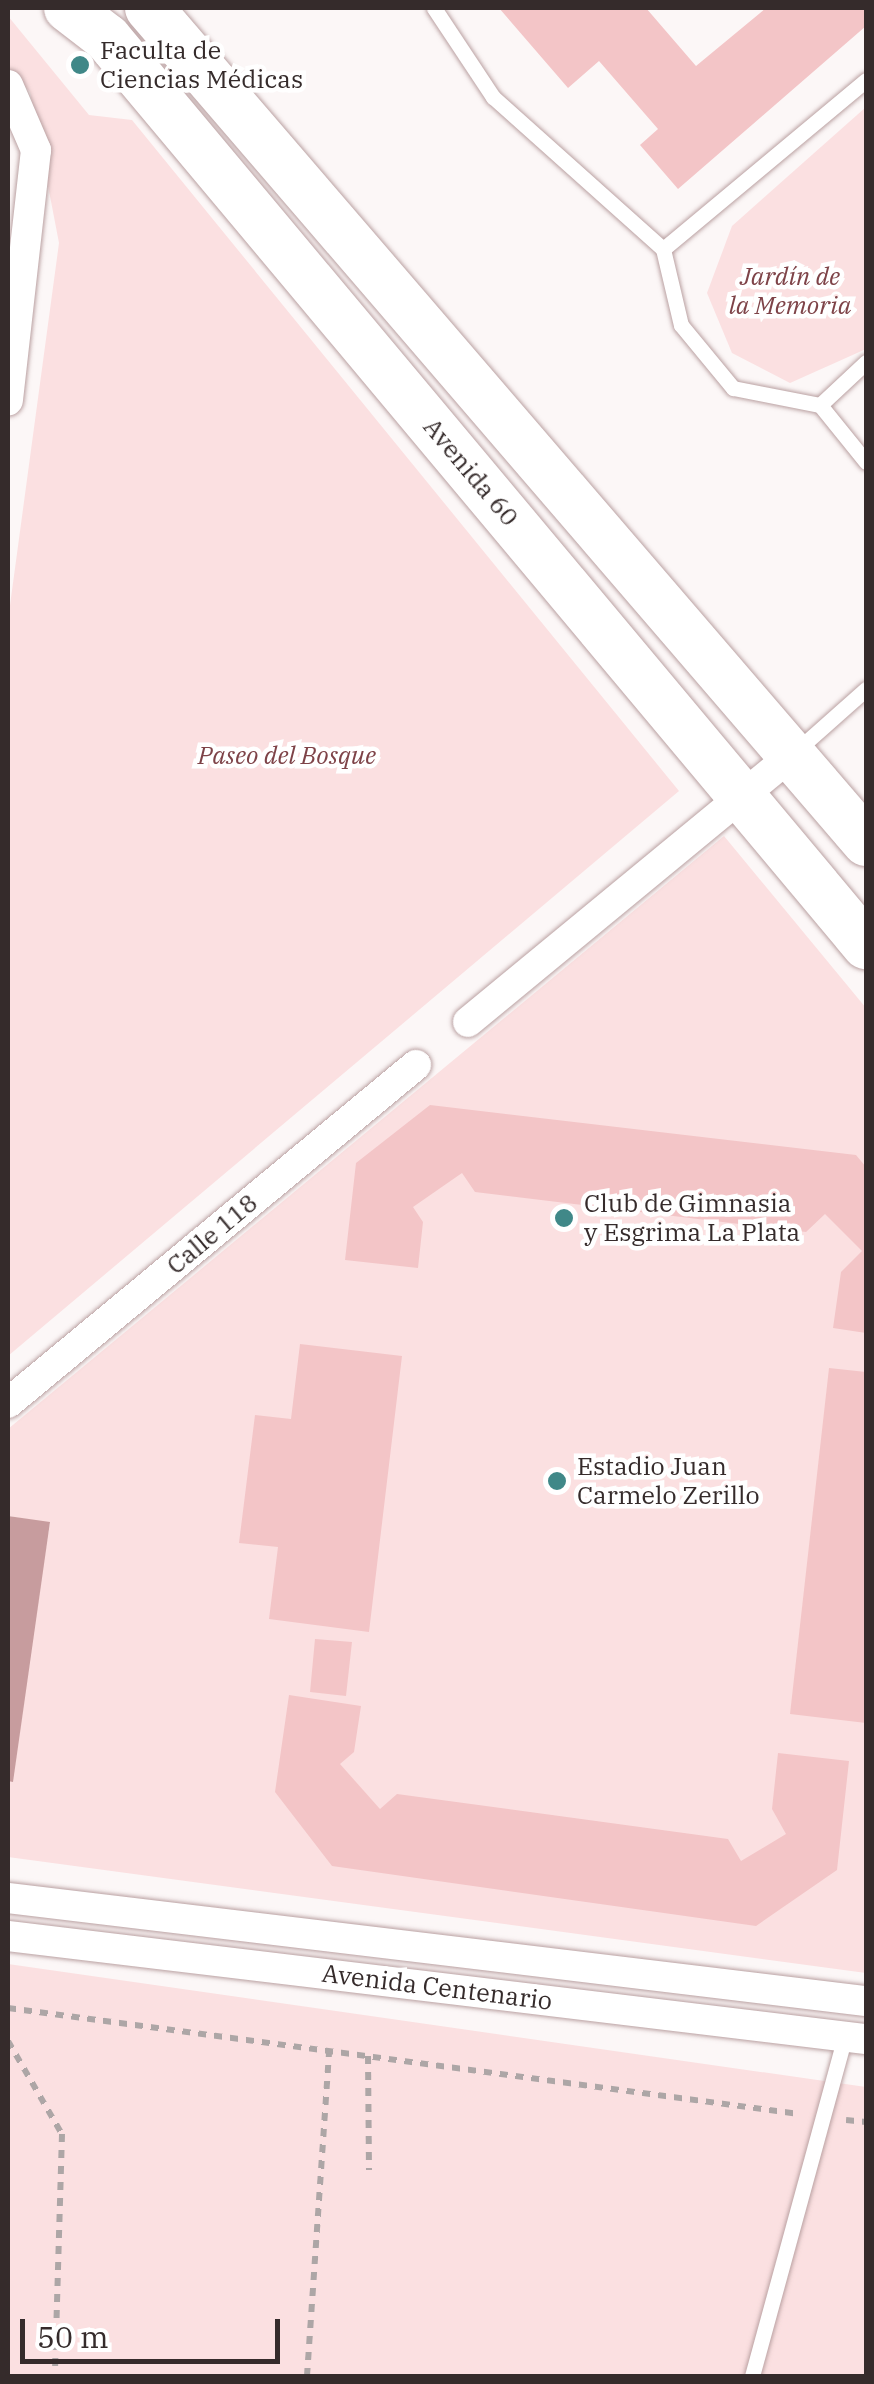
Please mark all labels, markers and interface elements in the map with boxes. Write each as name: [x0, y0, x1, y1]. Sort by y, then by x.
place label: Faculta de Ciencias Médicas: [100, 36, 303, 95]
marker: Faculta de Ciencias Médicas: [69, 54, 91, 76]
park label: Jardín de la Memoria: [729, 262, 851, 321]
street label: Avenida 60: [417, 412, 525, 532]
park label: Paseo del Bosque: [198, 740, 376, 770]
street label: Calle 118: [161, 1188, 263, 1280]
place label: Club de Gimnasia y Esgrima La Plata: [584, 1189, 800, 1248]
marker: Club de Gimnasia y Esgrima La Plata: [553, 1207, 575, 1229]
place label: Estadio Juan Carmelo Zerillo: [577, 1452, 760, 1511]
marker: Estadio Juan Carmelo Zerillo: [546, 1470, 568, 1492]
street label: Avenida Centenario: [320, 1958, 554, 2016]
scale bar: [25, 2299, 285, 2361]
text: 50 m: [37, 2317, 109, 2356]

